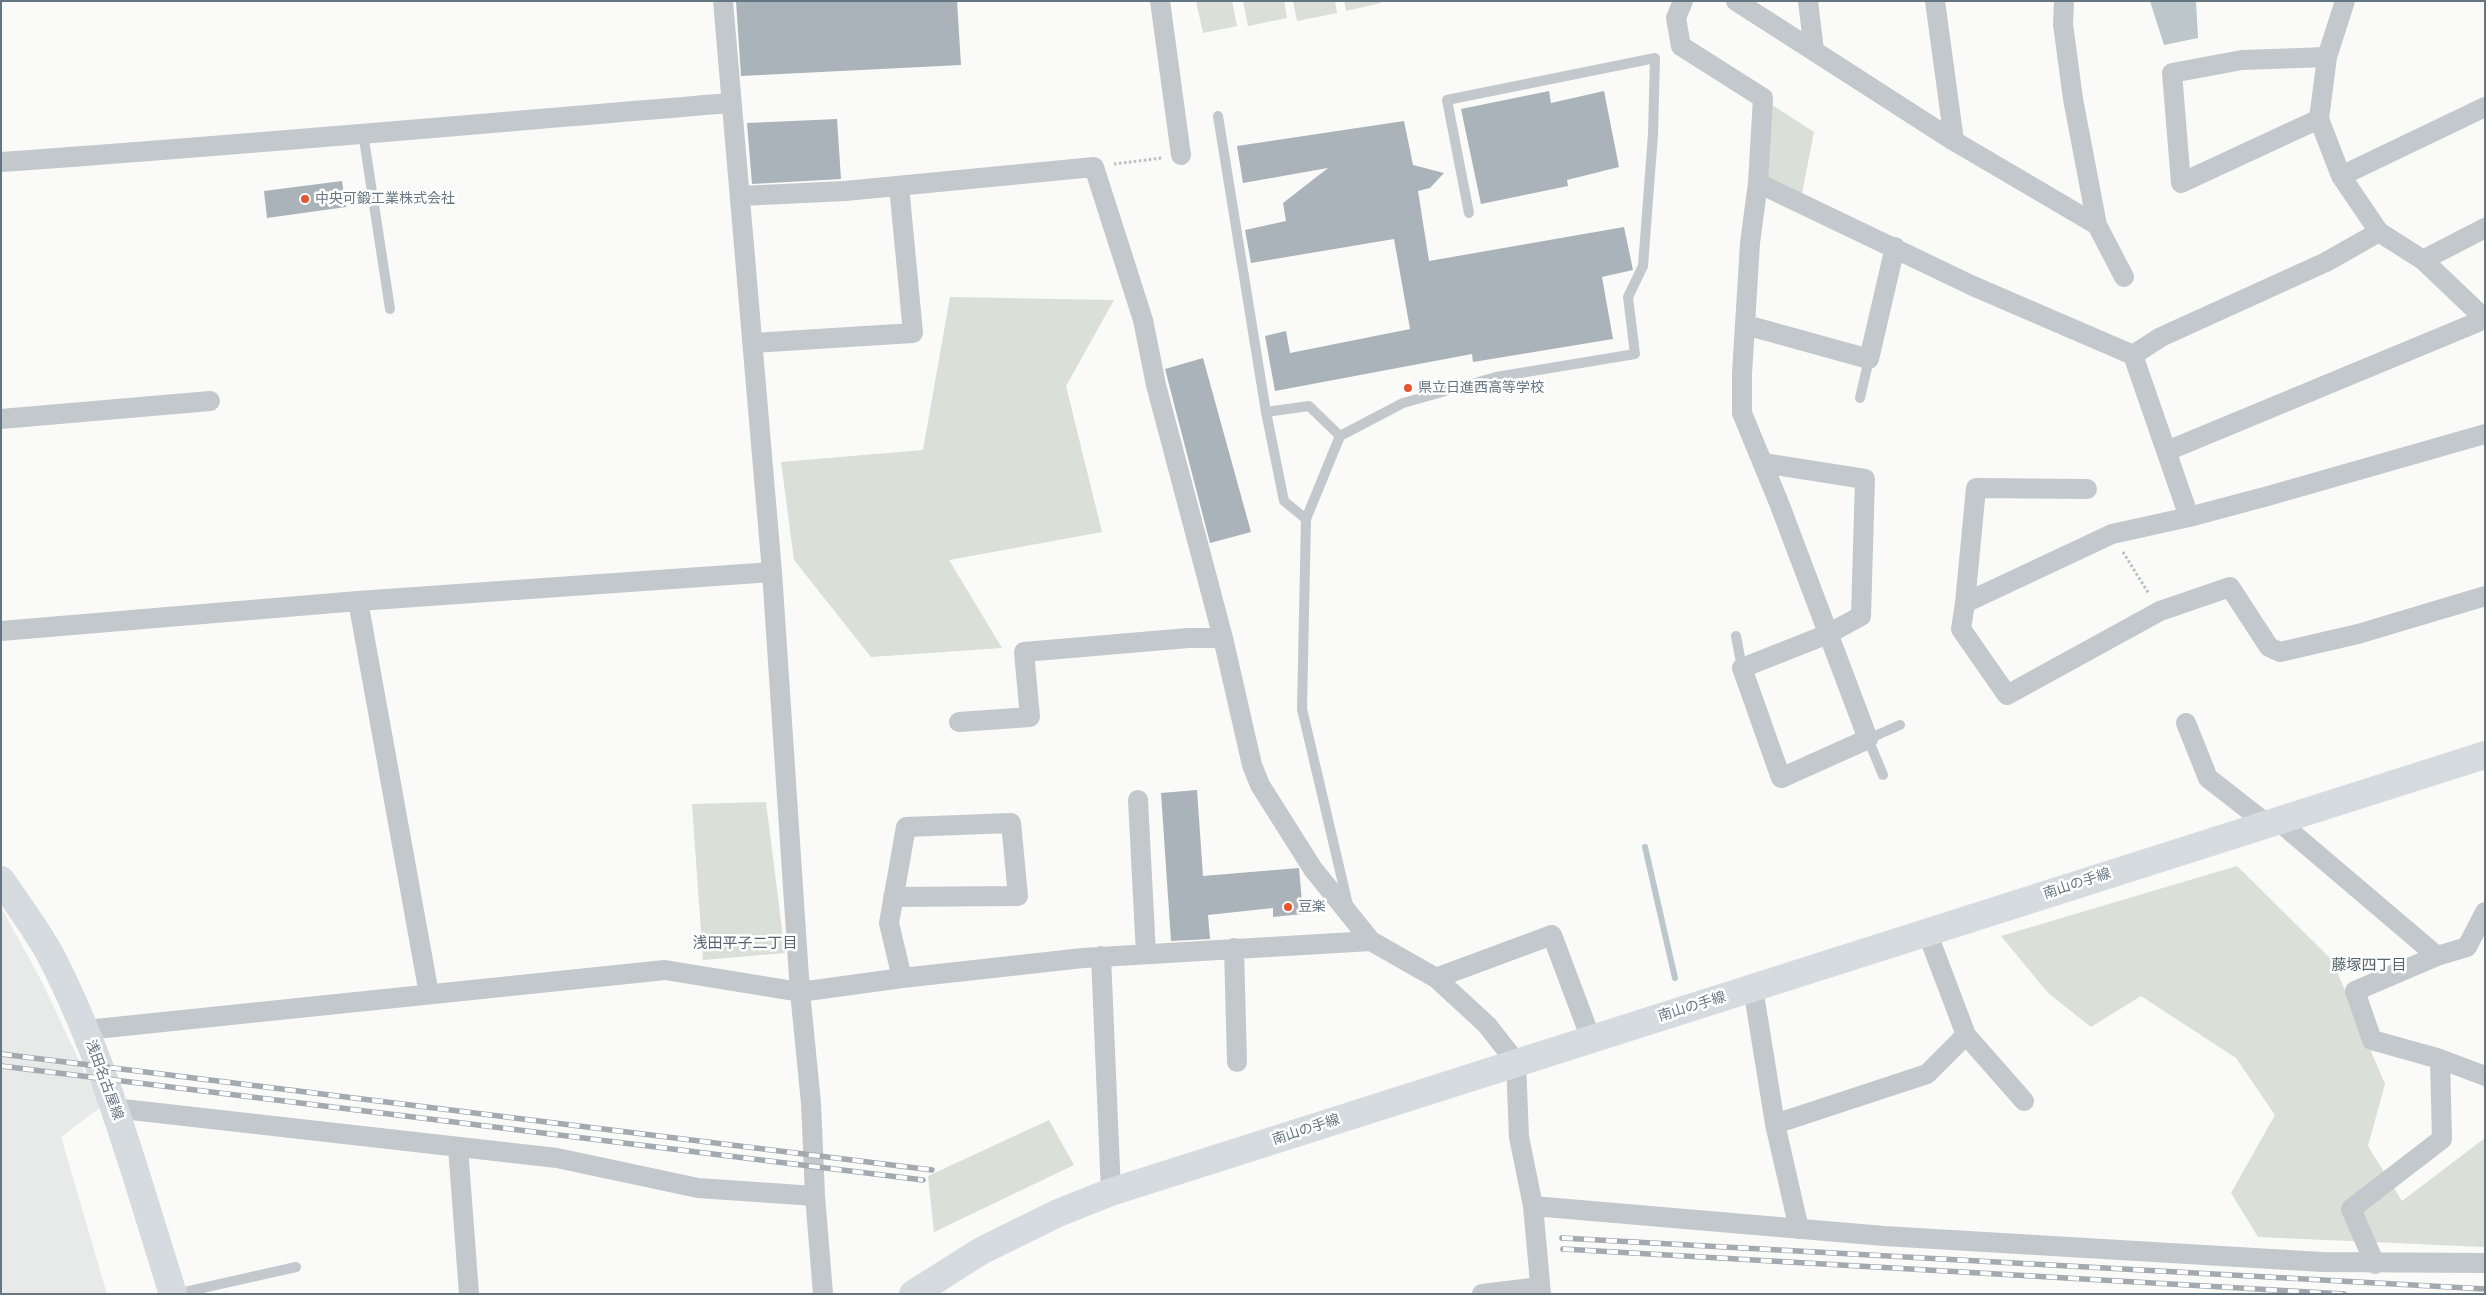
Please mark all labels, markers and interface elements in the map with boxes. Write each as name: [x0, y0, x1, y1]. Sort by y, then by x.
place label: 中央可鍛工業株式会社: [315, 191, 455, 207]
marker: 中央可鍛工業株式会社: [299, 193, 311, 205]
place label: 県立日進西高等学校: [1418, 380, 1544, 396]
marker: 県立日進西高等学校: [1402, 382, 1414, 394]
street label: 南山の手線: [2041, 865, 2113, 903]
place label: 豆楽: [1298, 899, 1326, 915]
marker: 豆楽: [1282, 901, 1294, 913]
district label: 浅田平子二丁目: [693, 935, 797, 953]
district label: 藤塚四丁目: [2332, 957, 2406, 975]
street label: 南山の手線: [1656, 989, 1728, 1025]
street label: 浅田名古屋線: [82, 1038, 126, 1122]
street label: 南山の手線: [1270, 1111, 1342, 1149]

